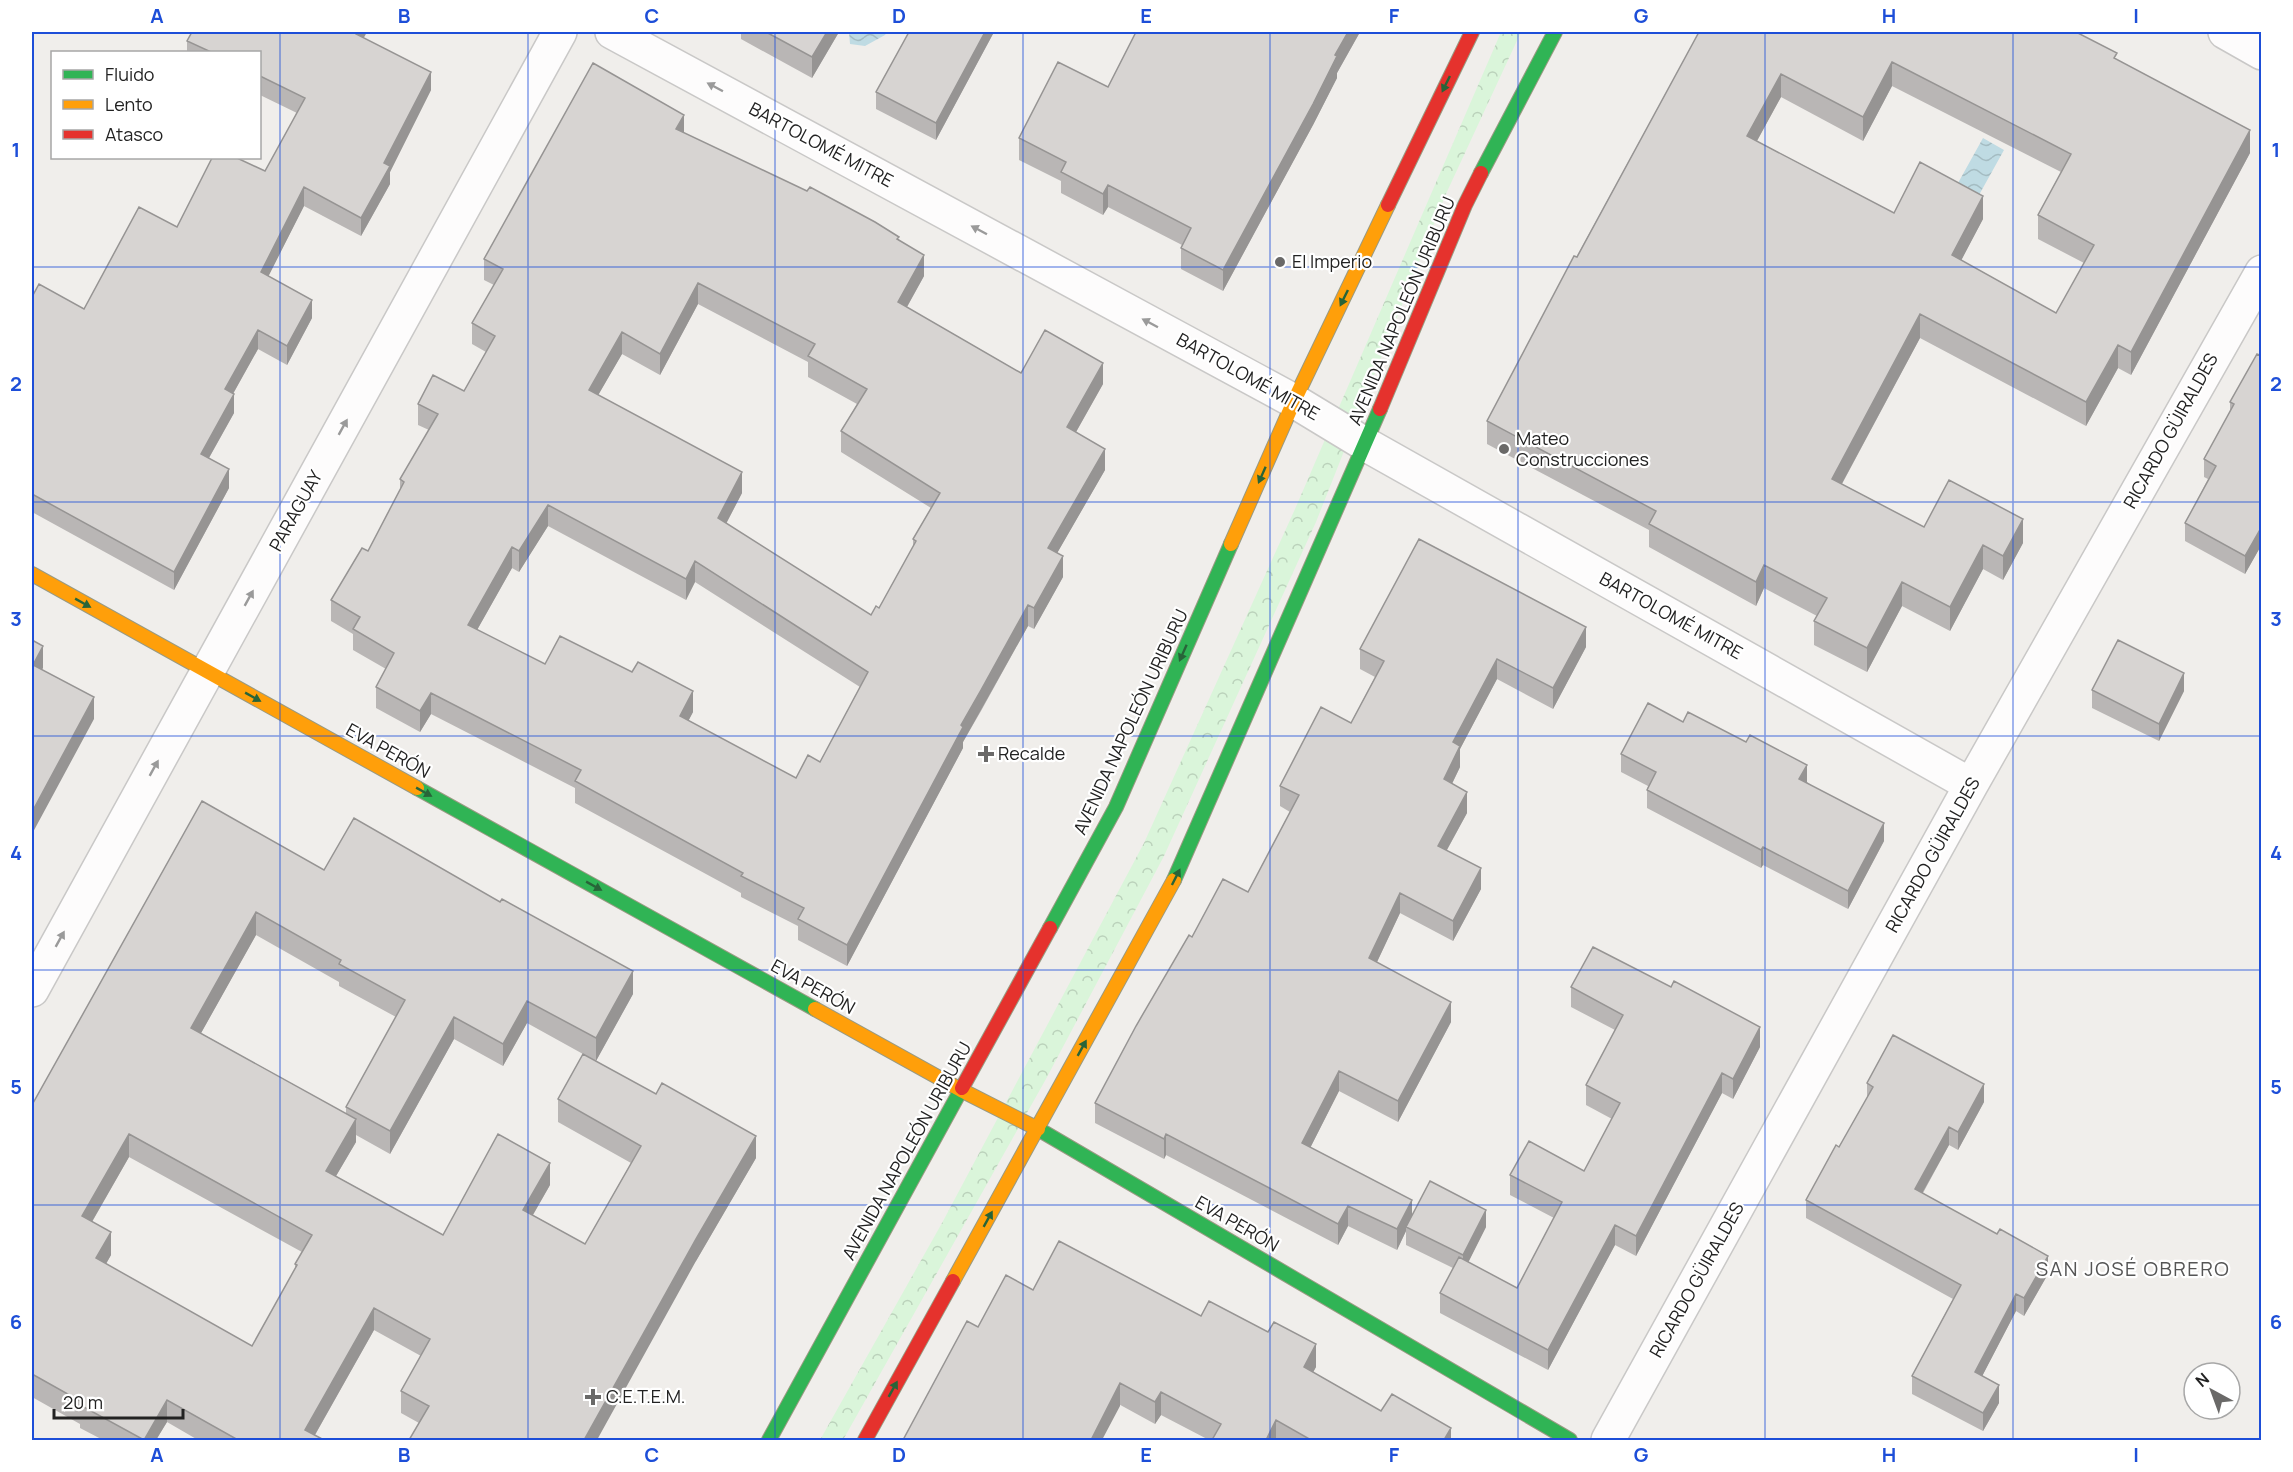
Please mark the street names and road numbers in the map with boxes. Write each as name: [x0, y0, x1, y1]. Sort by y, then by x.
street label: BARTOLOMÉ MITRE: [745, 96, 898, 192]
street label: AVENIDA NAPOLEÓN URIBURU: [1342, 193, 1460, 428]
street label: BARTOLOMÉ MITRE: [1173, 327, 1324, 425]
street label: RICARDO GÜIRALDES: [2117, 349, 2223, 512]
street label: PARAGUAY: [263, 465, 328, 555]
street label: BARTOLOMÉ MITRE: [1596, 566, 1747, 664]
street label: AVENIDA NAPOLEÓN URIBURU: [1067, 605, 1193, 838]
street label: EVA PERÓN: [342, 717, 435, 783]
street label: RICARDO GÜIRALDES: [1879, 773, 1985, 936]
street label: EVA PERÓN: [767, 953, 860, 1019]
street label: AVENIDA NAPOLEÓN URIBURU: [836, 1037, 976, 1264]
street label: EVA PERÓN: [1191, 1190, 1284, 1257]
street label: RICARDO GÜIRALDES: [1643, 1198, 1749, 1361]

